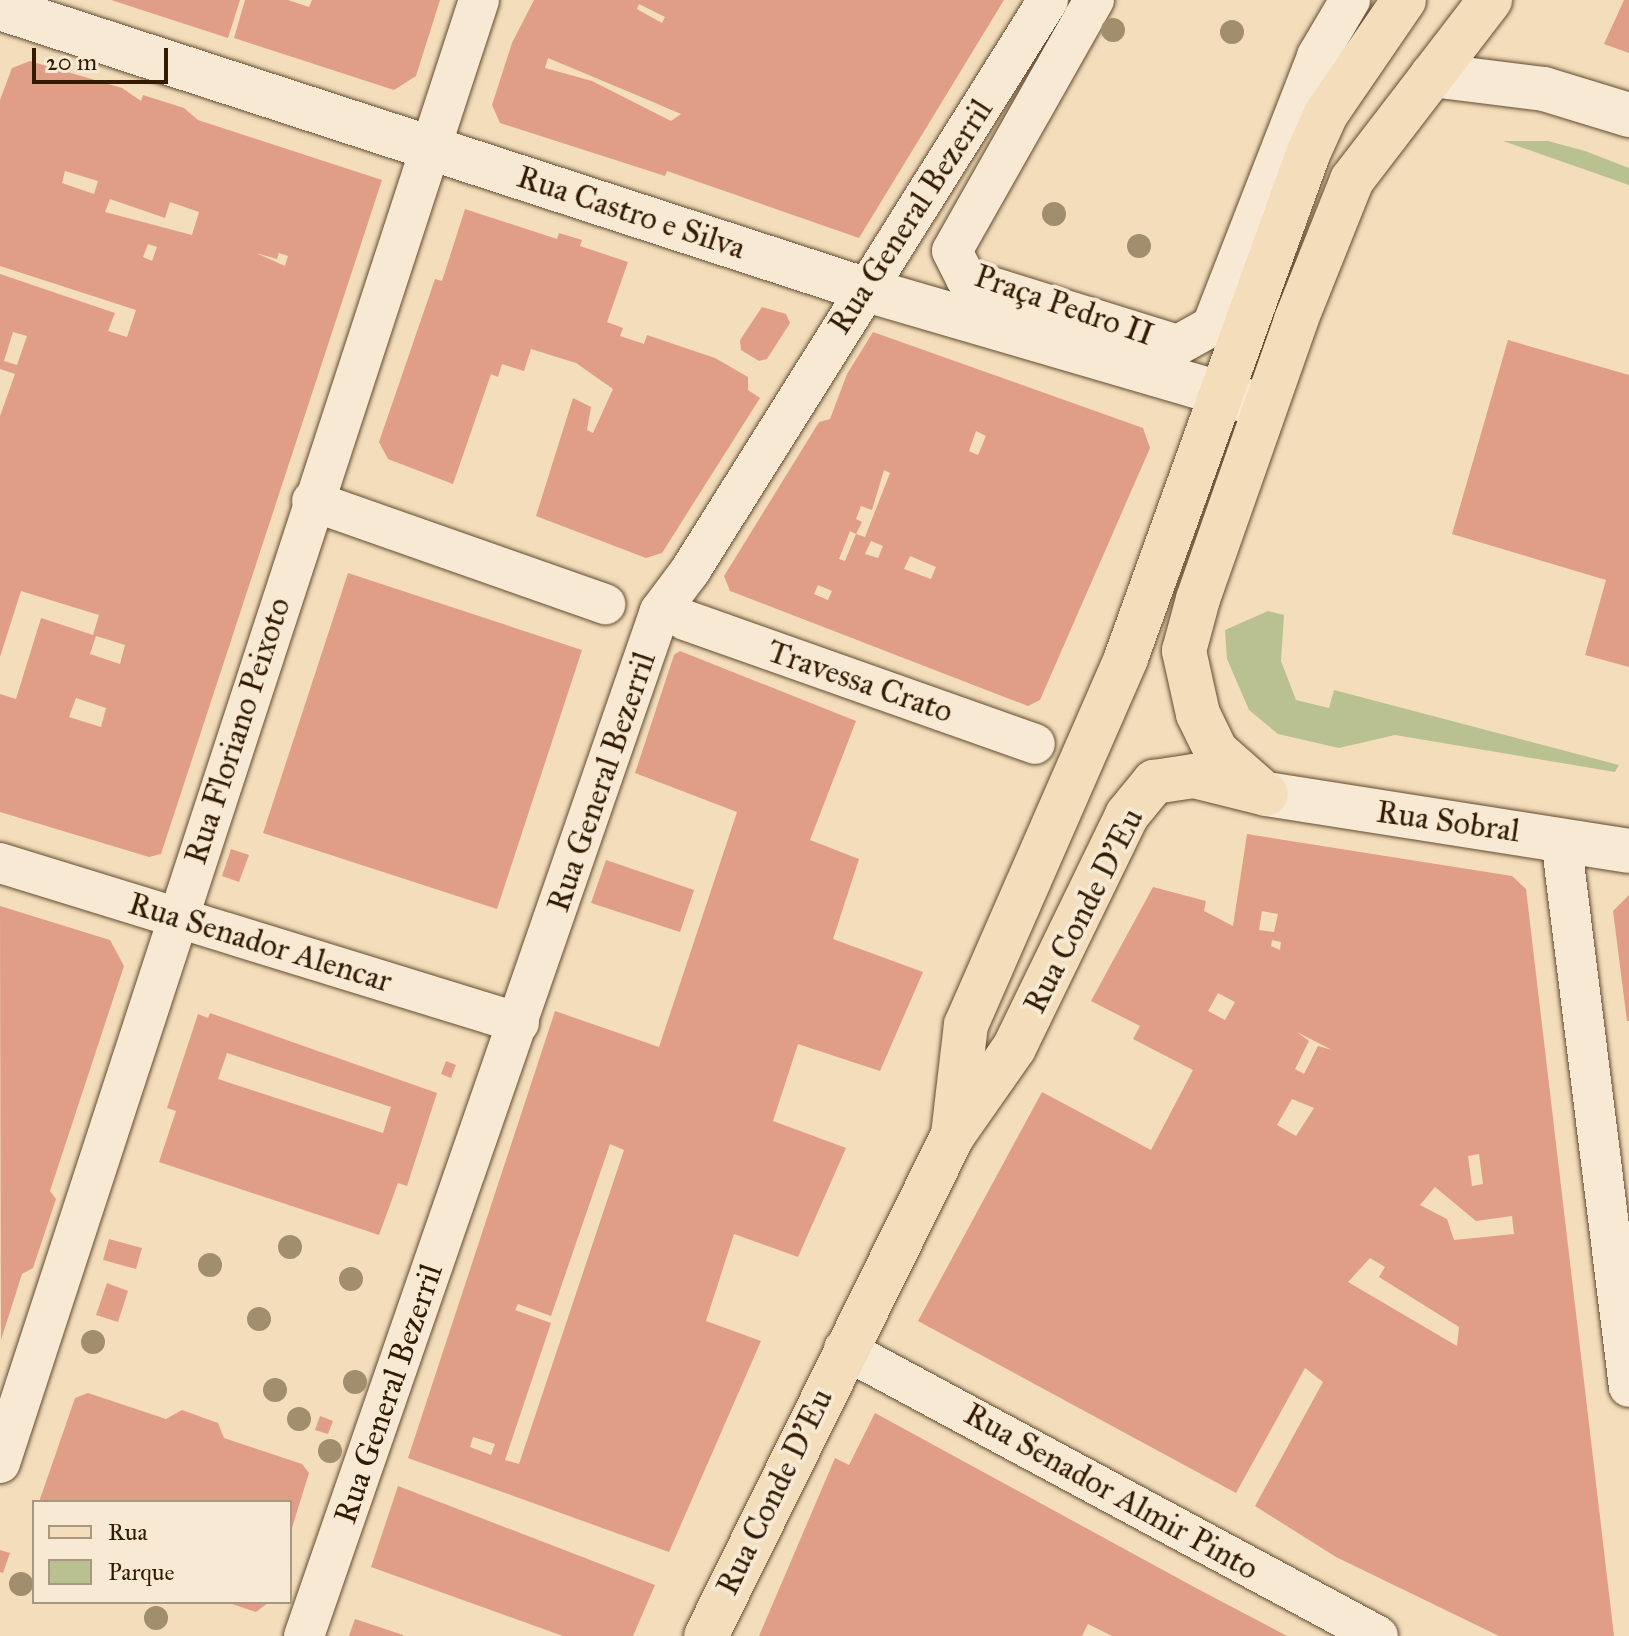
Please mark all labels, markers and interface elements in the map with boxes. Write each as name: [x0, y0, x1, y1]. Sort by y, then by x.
scale bar: [36, 32, 172, 82]
text: 20 m: [46, 47, 97, 77]
street label: Rua General Bezerril: [821, 92, 1001, 342]
street label: Rua Castro e Silva: [512, 158, 750, 268]
street label: Praça Pedro II: [969, 257, 1159, 355]
street label: Rua Floriano Peixoto: [177, 593, 299, 869]
street label: Travessa Crato: [762, 632, 958, 732]
street label: Rua General Bezerril: [540, 647, 664, 917]
street label: Rua Sobral: [1374, 793, 1522, 851]
street label: Rua Conde D'Eu: [1016, 802, 1152, 1020]
street label: Rua Senador Alencar: [124, 885, 396, 1001]
street label: Rua General Bezerril: [327, 1259, 451, 1529]
street label: Rua Conde D'Eu: [709, 1383, 841, 1601]
street label: Rua Senador Almir Pinto: [957, 1395, 1265, 1589]
legend: [32, 1500, 292, 1604]
text: Rua: [108, 1517, 148, 1547]
text: Parque: [108, 1557, 175, 1587]

